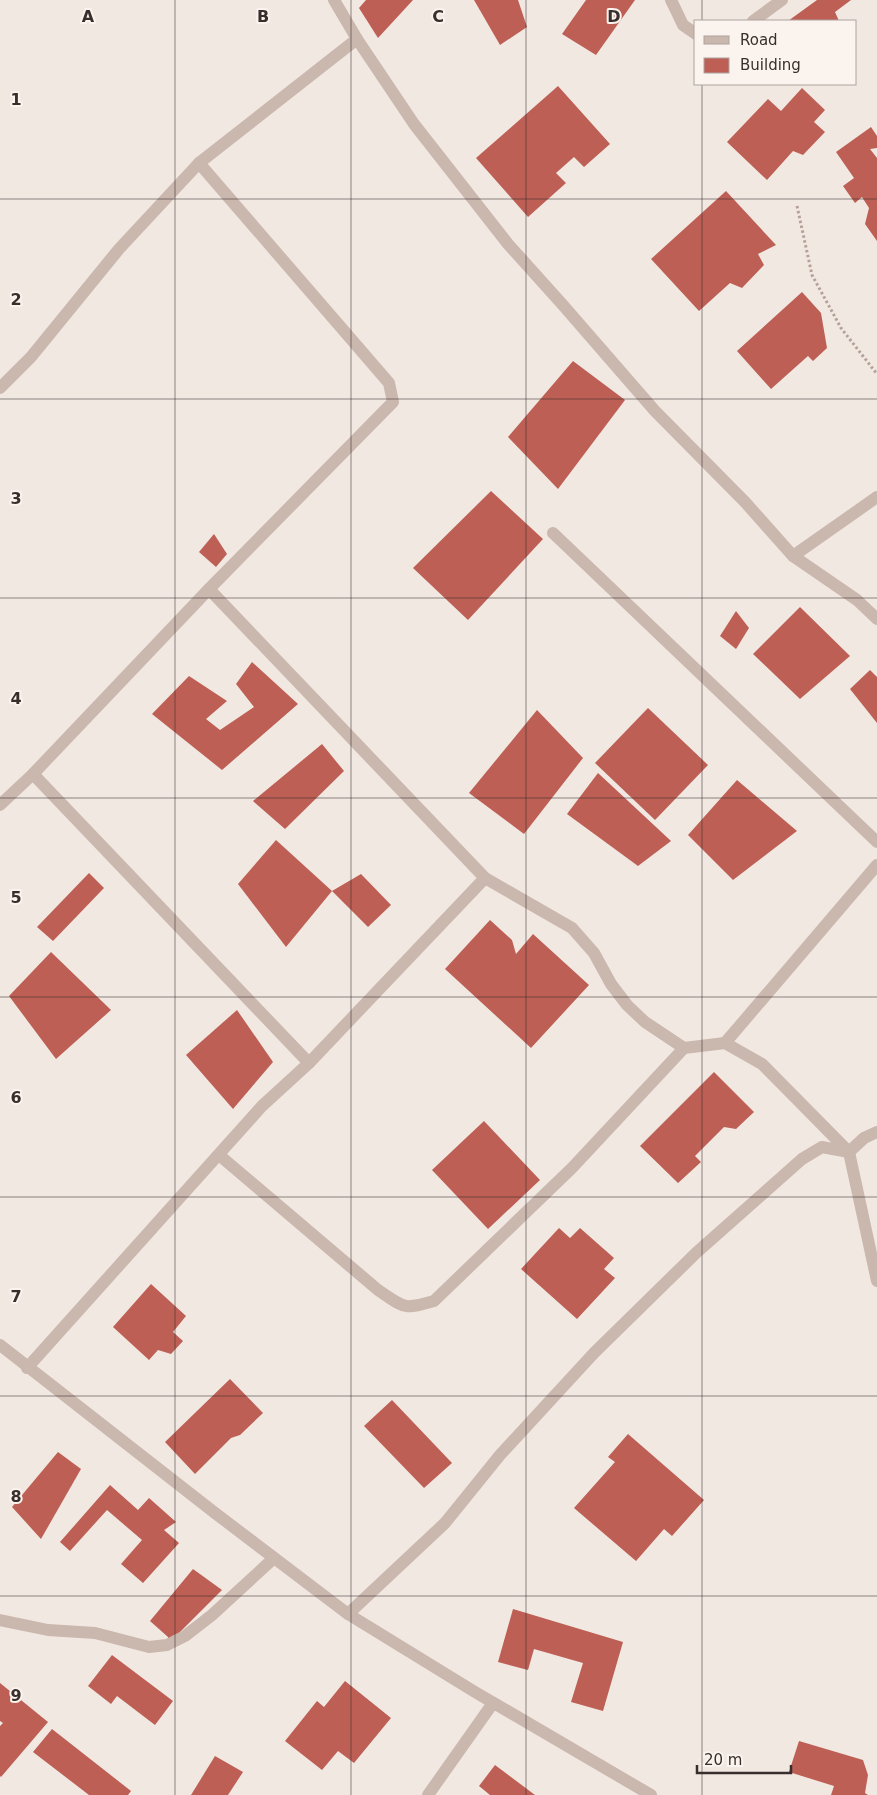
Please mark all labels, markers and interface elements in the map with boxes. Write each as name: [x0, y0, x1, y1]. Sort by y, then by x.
text: A: [82, 7, 95, 26]
text: B: [257, 7, 269, 26]
text: C: [432, 7, 444, 26]
text: D: [607, 7, 621, 26]
legend: [694, 20, 857, 85]
text: Road: [740, 31, 778, 49]
text: Building: [740, 56, 801, 74]
text: 1: [10, 90, 22, 109]
text: 2: [10, 290, 22, 309]
text: 3: [10, 489, 22, 508]
text: 4: [10, 689, 22, 708]
text: 5: [10, 888, 22, 907]
text: 6: [10, 1088, 22, 1107]
text: 7: [10, 1287, 22, 1306]
text: 8: [10, 1487, 22, 1506]
text: 9: [10, 1686, 22, 1705]
scale bar: [697, 1742, 791, 1774]
text: 20 m: [704, 1751, 742, 1769]

